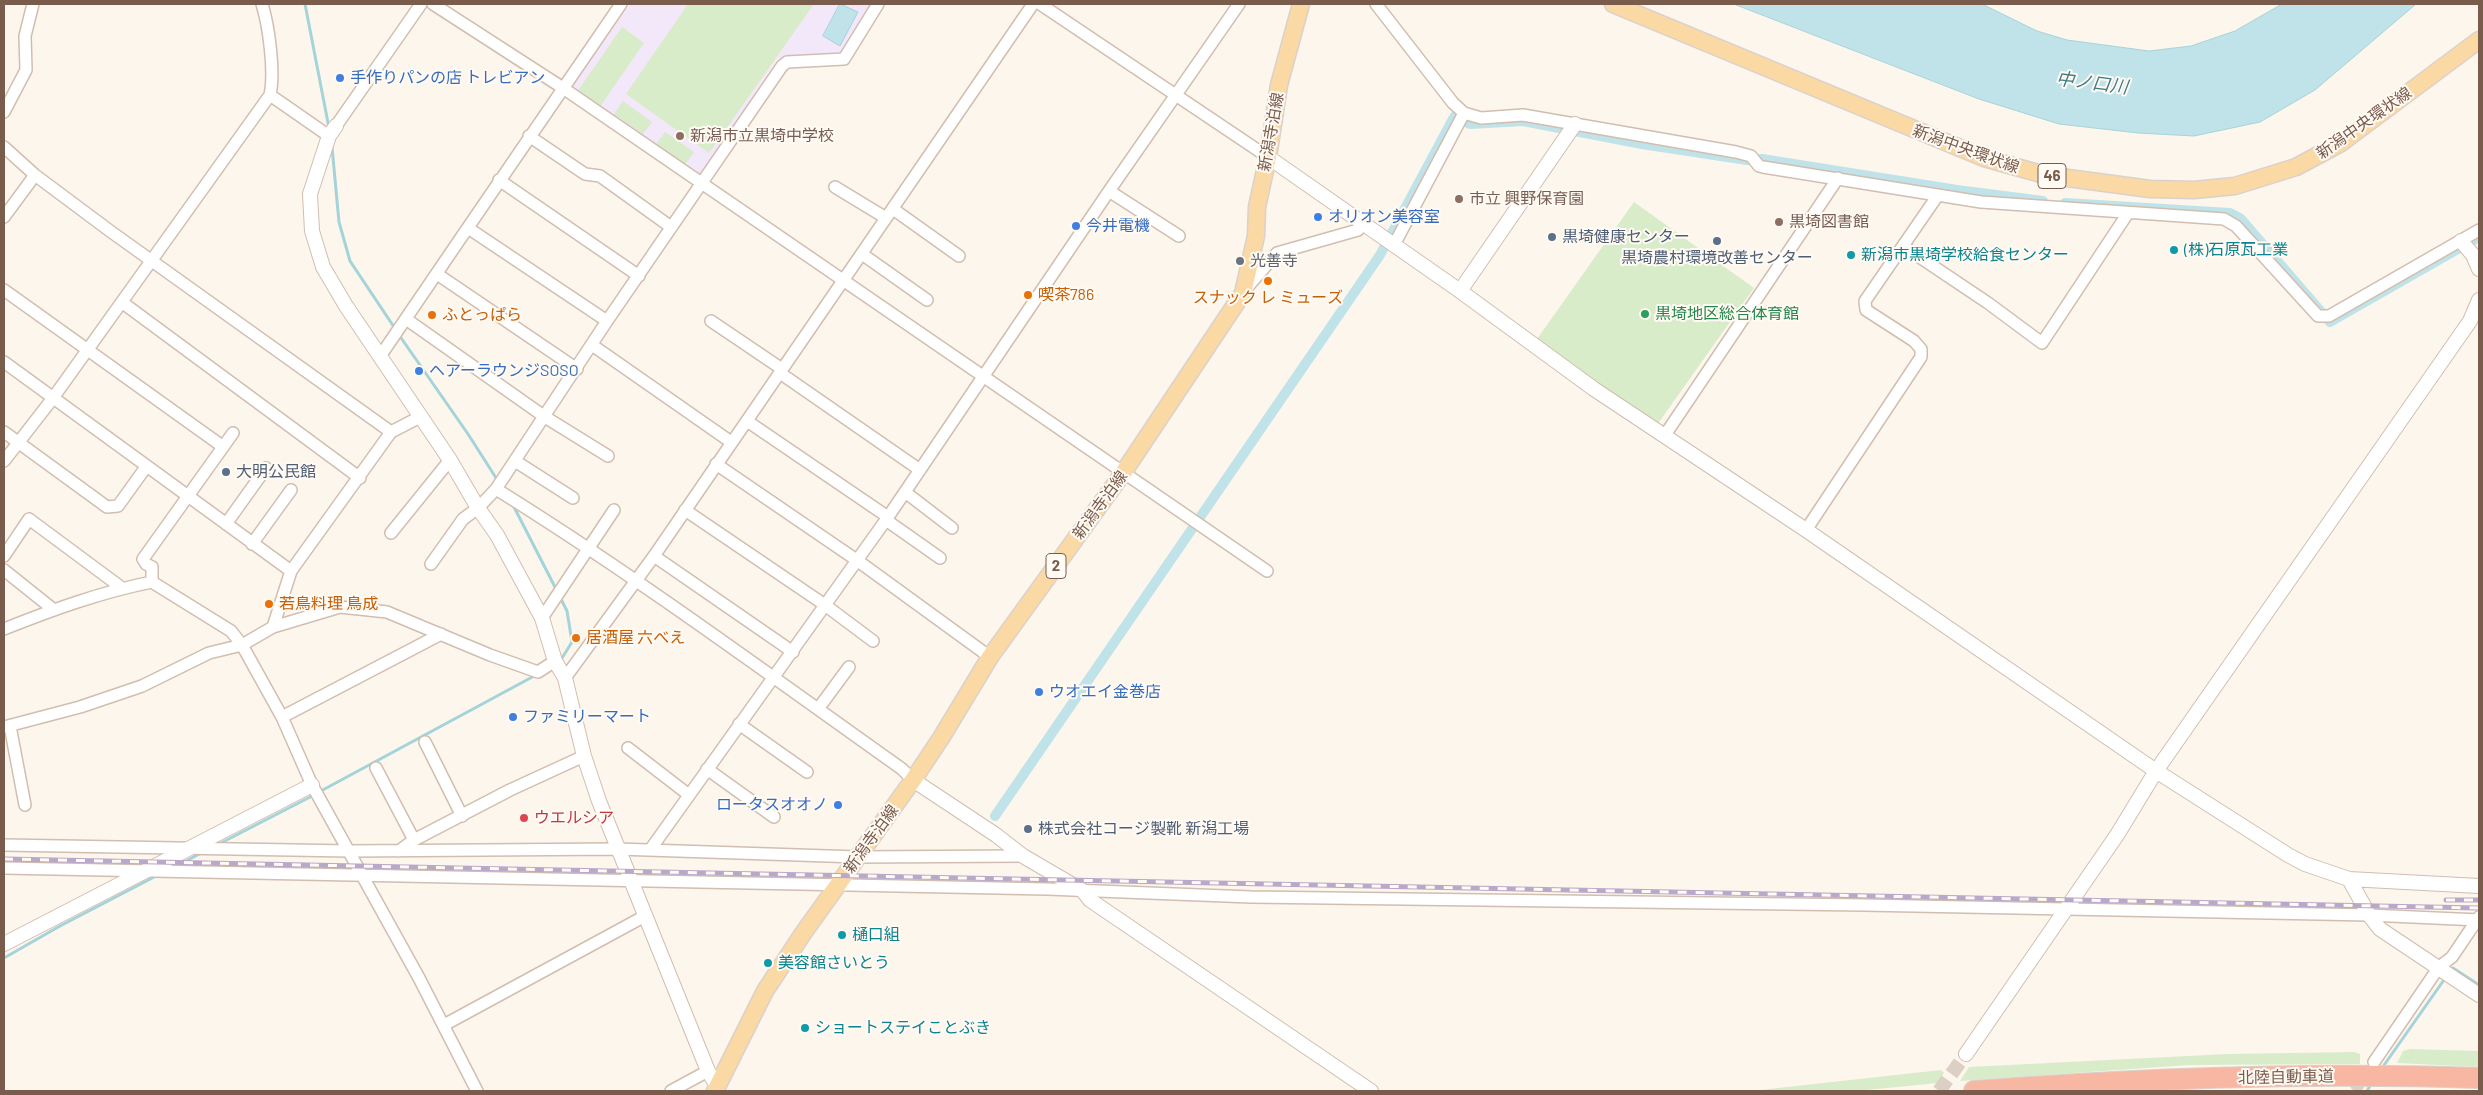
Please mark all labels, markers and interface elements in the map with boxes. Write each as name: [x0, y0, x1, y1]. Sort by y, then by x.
place label: 手作りパンの店 トレビアン: [350, 68, 545, 88]
water label: 中ノ口川: [2055, 68, 2129, 98]
marker: 手作りパンの店 トレビアン: [334, 72, 346, 84]
street label: 新潟中央環状線: [2313, 83, 2415, 163]
street label: 新潟寺泊線: [1255, 91, 1287, 173]
street label: 新潟中央環状線: [1910, 121, 2022, 177]
place label: 新潟市立黒埼中学校: [690, 126, 834, 146]
marker: 新潟市立黒埼中学校: [674, 130, 686, 142]
road number: 46: [2038, 164, 2066, 188]
place label: 市立 興野保育園: [1469, 189, 1584, 209]
marker: 市立 興野保育園: [1453, 193, 1465, 205]
place label: オリオン美容室: [1328, 207, 1440, 227]
marker: オリオン美容室: [1312, 211, 1324, 223]
place label: 黒埼図書館: [1789, 212, 1869, 232]
place label: 今井電機: [1086, 216, 1150, 236]
marker: 黒埼図書館: [1773, 216, 1785, 228]
marker: 今井電機: [1070, 220, 1082, 232]
place label: 黒埼健康センター: [1562, 227, 1690, 247]
marker: 黒埼健康センター: [1546, 231, 1558, 243]
marker: 黒埼農村環境改善センター: [1711, 235, 1723, 247]
place label: (株)石原瓦工業: [2184, 240, 2288, 260]
marker: (株)石原瓦工業: [2168, 244, 2180, 256]
place label: 新潟市黒埼学校給食センター: [1861, 245, 2069, 265]
place label: 黒埼農村環境改善センター: [1621, 248, 1813, 268]
marker: 新潟市黒埼学校給食センター: [1845, 249, 1857, 261]
place label: 光善寺: [1250, 251, 1298, 271]
marker: 光善寺: [1234, 255, 1246, 267]
marker: スナック レ ミューズ: [1262, 275, 1274, 287]
place label: 喫茶786: [1038, 285, 1094, 305]
place label: スナック レ ミューズ: [1193, 288, 1343, 308]
marker: 喫茶786: [1022, 289, 1034, 301]
place label: 黒埼地区総合体育館: [1655, 304, 1799, 324]
place label: ふとっぱら: [442, 305, 522, 325]
marker: 黒埼地区総合体育館: [1639, 308, 1651, 320]
marker: ふとっぱら: [426, 309, 438, 321]
place label: ヘアーラウンジSOSO: [429, 361, 579, 381]
marker: ヘアーラウンジSOSO: [413, 365, 425, 377]
place label: 大明公民館: [236, 462, 316, 482]
marker: 大明公民館: [220, 466, 232, 478]
street label: 新潟寺泊線: [1069, 467, 1131, 543]
road number: 2: [1046, 554, 1066, 578]
place label: 若鳥料理 鳥成: [279, 594, 378, 614]
marker: 若鳥料理 鳥成: [263, 598, 275, 610]
place label: 居酒屋 六べえ: [586, 628, 685, 648]
marker: 居酒屋 六べえ: [570, 632, 582, 644]
place label: ウオエイ金巻店: [1049, 682, 1161, 702]
marker: ウオエイ金巻店: [1033, 686, 1045, 698]
place label: ファミリーマート: [523, 707, 651, 727]
marker: ファミリーマート: [507, 711, 519, 723]
place label: ロータスオオノ: [716, 795, 828, 815]
marker: ロータスオオノ: [832, 799, 844, 811]
street label: 新潟寺泊線: [840, 801, 902, 877]
place label: ウエルシア: [534, 808, 614, 828]
marker: ウエルシア: [518, 812, 530, 824]
place label: 株式会社コージ製靴 新潟工場: [1038, 819, 1249, 839]
marker: 株式会社コージ製靴 新潟工場: [1022, 823, 1034, 835]
place label: 樋口組: [852, 925, 900, 945]
marker: 樋口組: [836, 929, 848, 941]
place label: 美容館さいとう: [778, 953, 890, 973]
marker: 美容館さいとう: [762, 957, 774, 969]
place label: ショートステイことぶき: [815, 1018, 991, 1038]
marker: ショートステイことぶき: [799, 1022, 811, 1034]
street label: 北陸自動車道: [2238, 1067, 2334, 1087]

